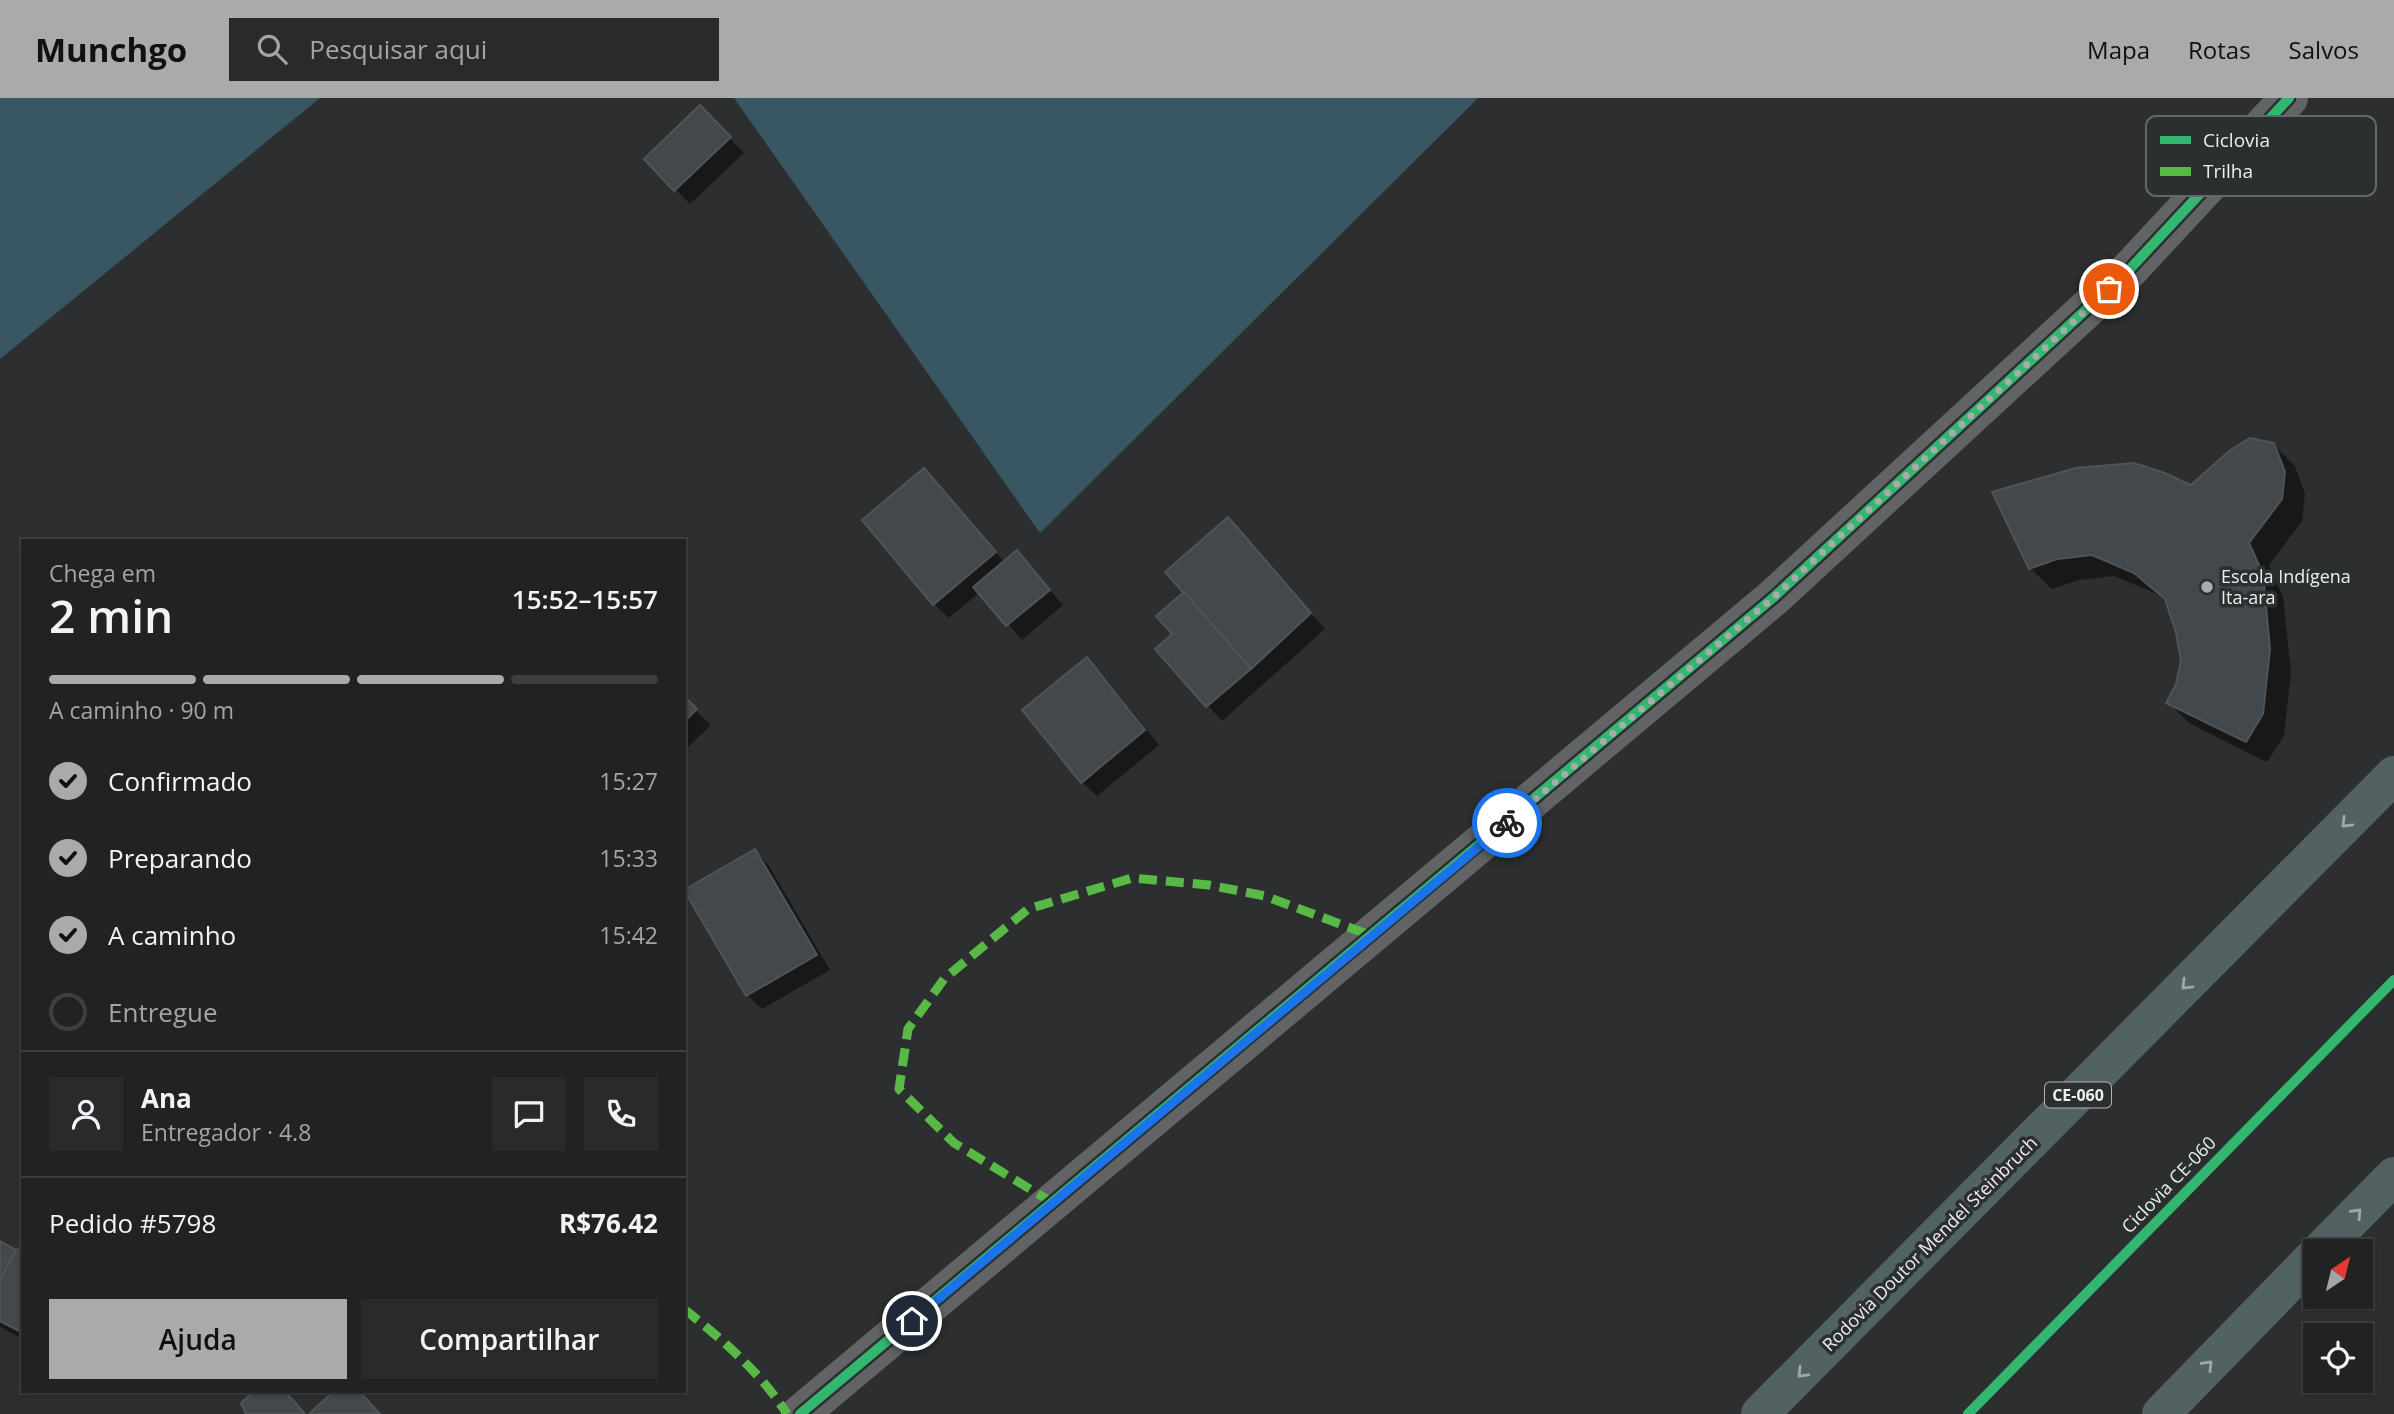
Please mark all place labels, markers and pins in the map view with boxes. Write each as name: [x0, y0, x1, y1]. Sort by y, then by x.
pin: [2079, 259, 2139, 319]
place label: Escola Indígena Ita-ara: [2221, 564, 2351, 609]
marker: Escola Indígena Ita-ara: [2199, 579, 2215, 595]
pin: [882, 1291, 942, 1351]

